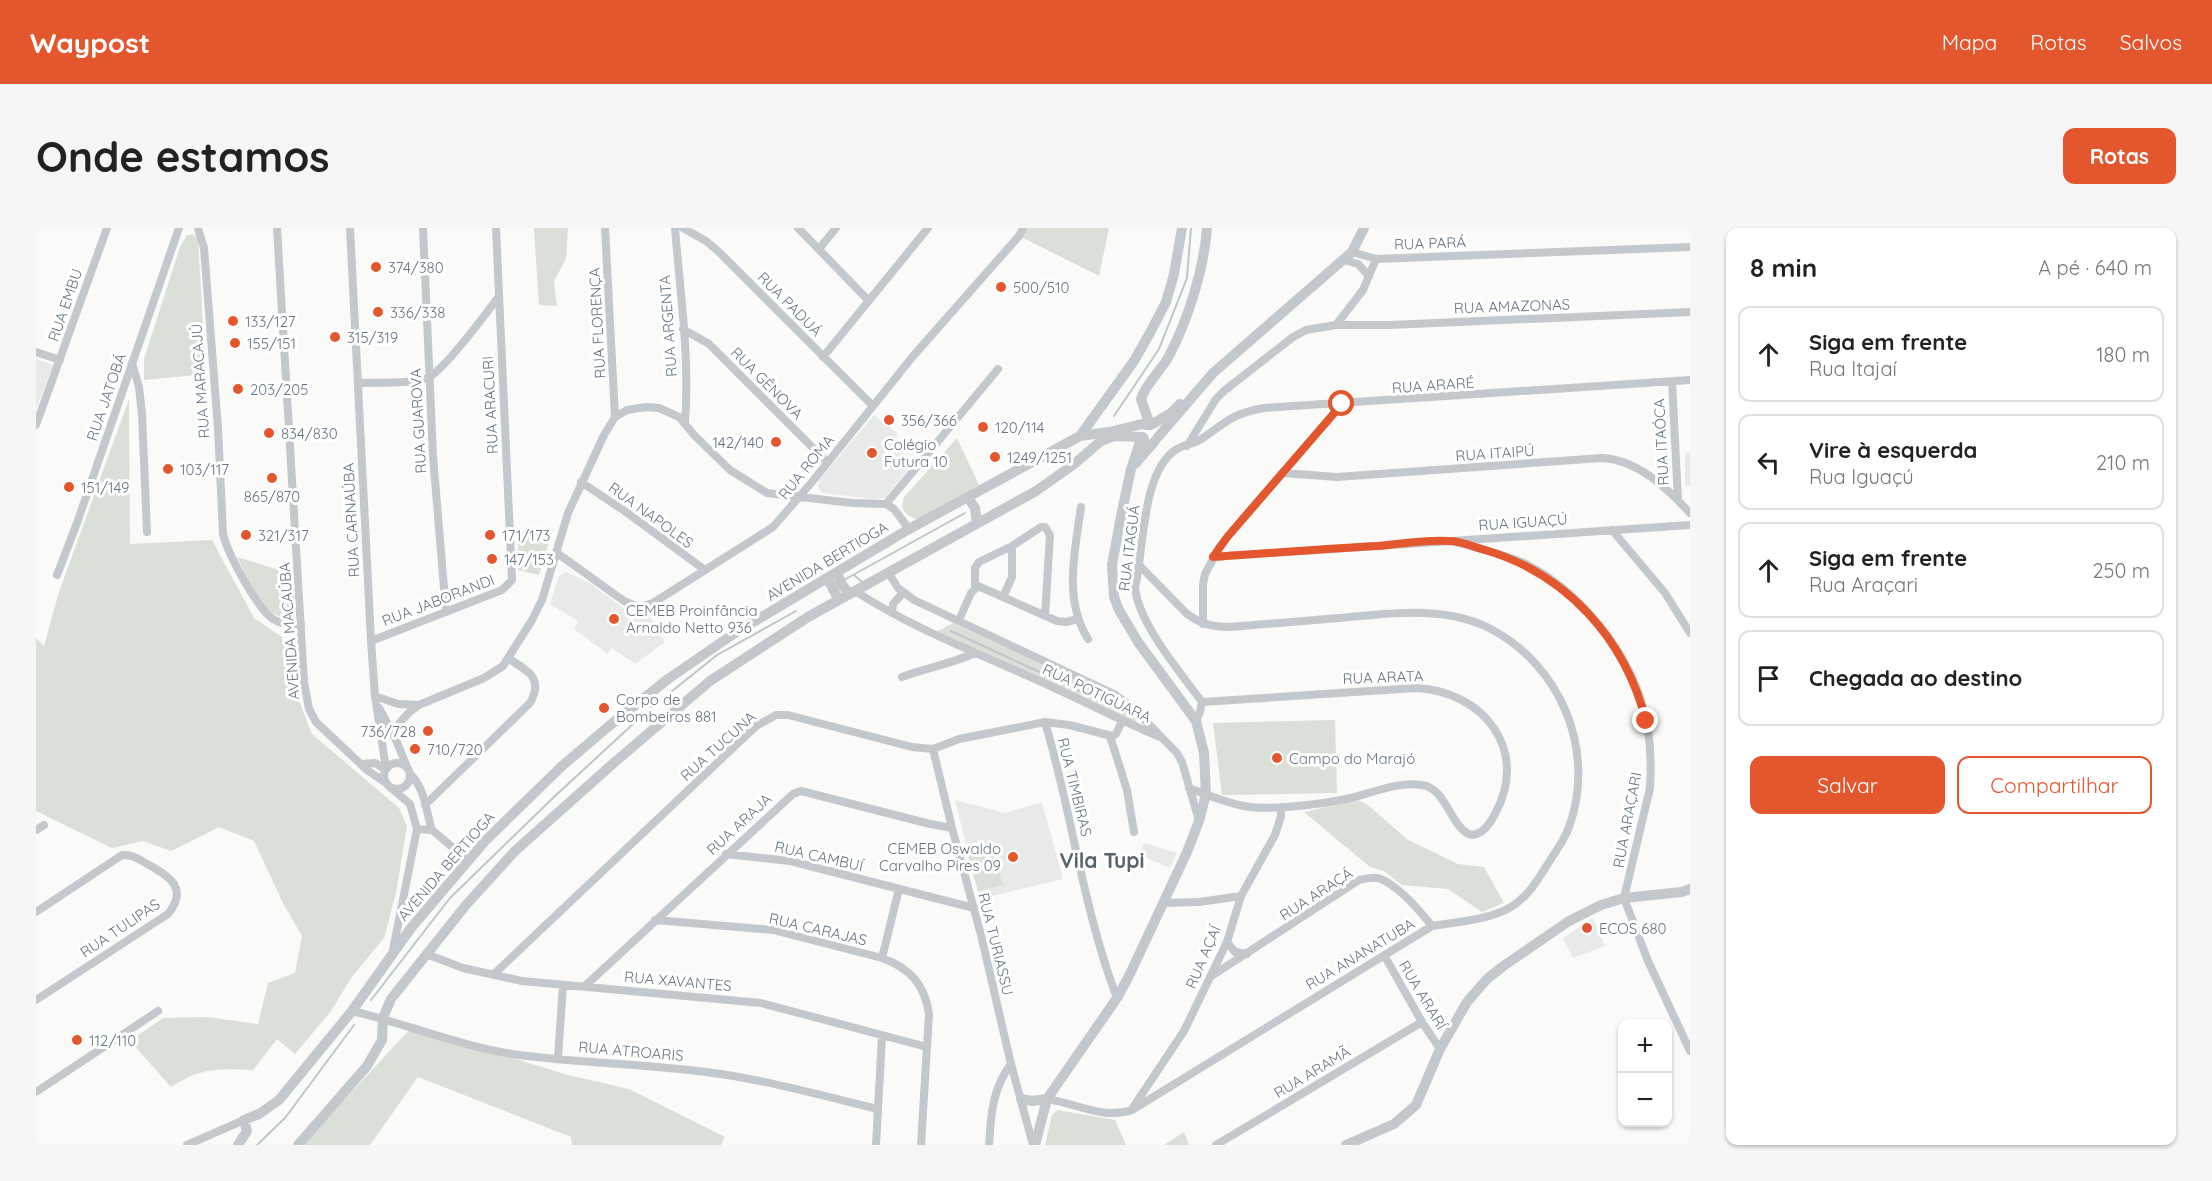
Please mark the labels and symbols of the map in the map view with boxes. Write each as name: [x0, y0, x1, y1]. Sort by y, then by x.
street label: RUA PARÁ: [1394, 232, 1467, 254]
place label: 374/380: [388, 258, 444, 277]
marker: 374/380: [369, 260, 383, 274]
street label: RUA EMBU: [44, 266, 86, 344]
street label: RUA FLORENÇA: [585, 267, 609, 379]
street label: RUA PADUÁ: [754, 268, 826, 340]
street label: RUA ARGENTA: [655, 274, 681, 377]
place label: 500/510: [1013, 278, 1070, 297]
marker: 500/510: [994, 280, 1008, 294]
street label: RUA AMAZONAS: [1454, 294, 1570, 318]
place label: 336/338: [390, 303, 445, 322]
marker: 336/338: [371, 305, 385, 319]
place label: 133/127: [245, 312, 296, 331]
marker: 133/127: [226, 314, 240, 328]
street label: RUA MARACAJÚ: [187, 323, 213, 439]
place label: 315/319: [347, 328, 398, 347]
marker: 315/319: [328, 330, 342, 344]
place label: 155/151: [247, 334, 296, 353]
marker: 155/151: [228, 336, 242, 350]
street label: RUA GÊNOVA: [727, 343, 807, 423]
street label: RUA JATOBÁ: [82, 350, 130, 443]
street label: RUA ARACURI: [478, 356, 502, 454]
street label: RUA GUAROVA: [406, 368, 430, 474]
street label: RUA ARARÉ: [1391, 373, 1475, 397]
place label: 203/205: [250, 380, 308, 399]
marker: 203/205: [231, 382, 245, 396]
route start: [1328, 390, 1354, 416]
street label: RUA ITAÓCA: [1649, 398, 1673, 486]
place label: 356/366: [901, 411, 957, 430]
marker: 356/366: [882, 413, 896, 427]
place label: 120/114: [995, 418, 1044, 437]
marker: 120/114: [976, 420, 990, 434]
place label: 834/830: [281, 424, 338, 443]
marker: 834/830: [262, 426, 276, 440]
street label: RUA ROMA: [774, 431, 838, 503]
place label: 142/140: [712, 433, 764, 452]
marker: 142/140: [769, 435, 783, 449]
place label: Colégio Futura 10: [884, 435, 948, 471]
street label: RUA ITAIPÚ: [1455, 441, 1535, 465]
marker: Colégio Futura 10: [865, 446, 879, 460]
place label: 1249/1251: [1007, 448, 1072, 467]
marker: 1249/1251: [988, 450, 1002, 464]
place label: 103/117: [180, 460, 229, 479]
marker: 103/117: [161, 462, 175, 476]
street label: RUA CARNAÚBA: [339, 462, 363, 578]
marker: 865/870: [265, 471, 279, 485]
place label: 151/149: [81, 478, 129, 497]
street label: RUA NAPOLES: [605, 478, 697, 552]
marker: 151/149: [62, 480, 76, 494]
place label: 865/870: [244, 487, 300, 506]
street label: RUA ITAGUÁ: [1114, 503, 1144, 592]
street label: RUA IGUAÇÚ: [1478, 509, 1568, 535]
street label: AVENIDA BERTIOGA: [763, 517, 892, 605]
place label: 321/317: [258, 526, 309, 545]
place label: 171/173: [502, 526, 551, 545]
marker: 321/317: [239, 528, 253, 542]
marker: 171/173: [483, 528, 497, 542]
place label: 147/153: [504, 550, 554, 569]
marker: 147/153: [485, 552, 499, 566]
street label: AVENIDA MACAÚBA: [275, 561, 303, 700]
street label: RUA JABORANDI: [379, 570, 497, 630]
place label: CEMEB Proinfância Arnaldo Netto 936: [626, 601, 758, 637]
marker: CEMEB Proinfância Arnaldo Netto 936: [607, 612, 621, 626]
street label: RUA POTIGUARA: [1040, 660, 1155, 727]
street label: RUA ARATA: [1342, 666, 1424, 688]
place label: Corpo de Bombeiros 881: [616, 690, 717, 726]
marker: Corpo de Bombeiros 881: [597, 701, 611, 715]
street label: RUA TUCUNA: [676, 707, 760, 785]
route end: [1632, 707, 1658, 733]
place label: 736/728: [360, 722, 416, 741]
marker: 736/728: [421, 724, 435, 738]
street label: RUA TIMBIRAS: [1054, 736, 1096, 838]
place label: 710/720: [427, 740, 483, 759]
marker: 710/720: [408, 742, 422, 756]
place label: Campo do Marajó: [1289, 749, 1415, 768]
marker: Campo do Marajó: [1270, 751, 1284, 765]
street label: RUA ARAÇARI: [1608, 771, 1646, 869]
street label: RUA ARAJA: [703, 789, 776, 859]
street label: AVENIDA BERTIOGA: [393, 807, 499, 925]
street label: RUA CAMBUÍ: [773, 837, 866, 876]
place label: CEMEB Oswaldo Carvalho Pires 09: [879, 839, 1001, 875]
district label: Vila Tupi: [1059, 847, 1145, 873]
marker: CEMEB Oswaldo Carvalho Pires 09: [1006, 850, 1020, 864]
street label: RUA ARAÇÁ: [1276, 863, 1356, 925]
street label: RUA TURIASSU: [974, 891, 1018, 997]
street label: RUA TULIPAS: [76, 894, 164, 962]
street label: RUA CARAJAS: [767, 908, 869, 950]
street label: RUA ANANATUBA: [1302, 914, 1418, 994]
place label: ECOS 680: [1599, 919, 1667, 938]
street label: RUA AÇAÍ: [1181, 921, 1225, 992]
marker: ECOS 680: [1580, 921, 1594, 935]
street label: RUA ARARÍ: [1395, 957, 1452, 1034]
street label: RUA XAVANTES: [623, 967, 733, 995]
place label: 112/110: [89, 1031, 136, 1050]
marker: 112/110: [70, 1033, 84, 1047]
street label: RUA ATROARIS: [578, 1037, 684, 1065]
street label: RUA ARAMÃ: [1270, 1042, 1354, 1102]

